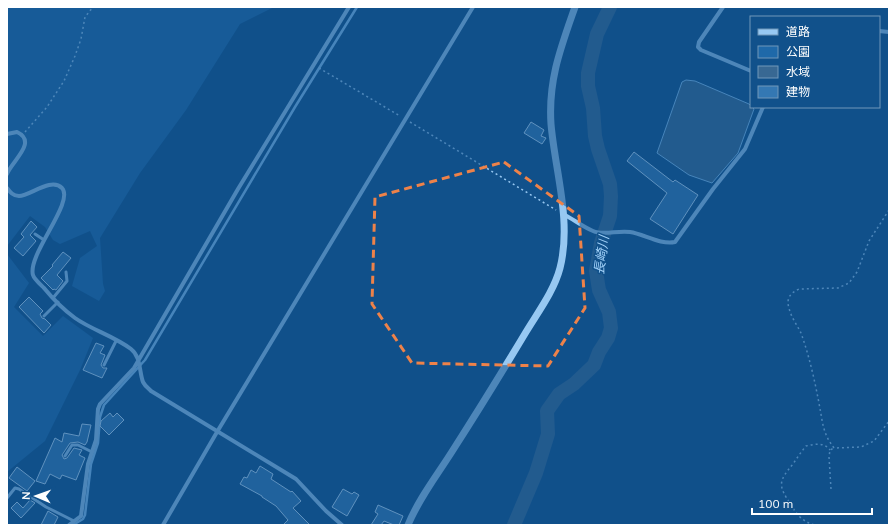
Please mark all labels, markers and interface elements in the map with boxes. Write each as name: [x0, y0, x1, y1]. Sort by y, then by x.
legend: [750, 16, 880, 108]
text: 道路: [786, 24, 810, 39]
text: 公園: [786, 44, 810, 59]
text: 水域: [786, 64, 810, 79]
text: 建物: [786, 84, 810, 99]
water label: 長崎川: [590, 233, 612, 275]
north arrow: [16, 476, 56, 516]
scale bar: [752, 490, 872, 516]
text: N: [19, 491, 33, 500]
text: 100 m: [758, 496, 793, 511]

